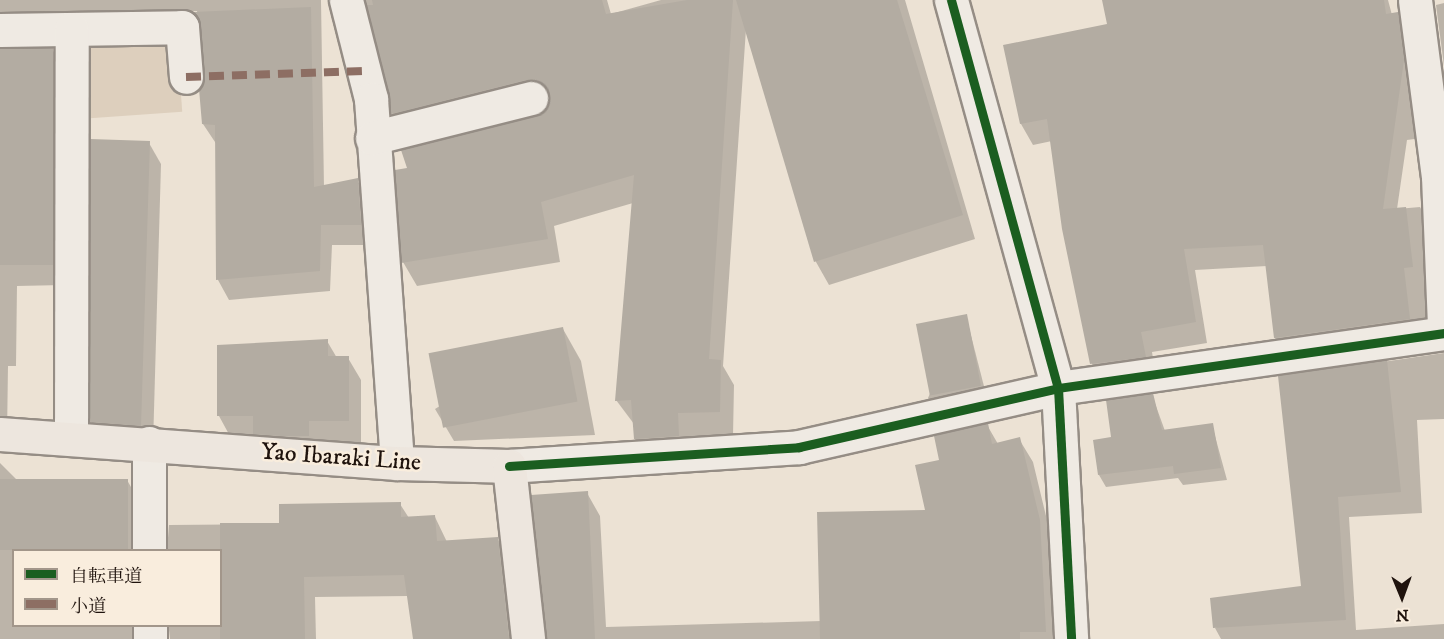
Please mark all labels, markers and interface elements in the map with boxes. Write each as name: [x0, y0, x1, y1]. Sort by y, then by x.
street label: Yao Ibaraki Line: [260, 438, 422, 478]
legend: [12, 549, 222, 627]
text: 自転車道: [70, 566, 142, 588]
north arrow: [1372, 567, 1432, 627]
text: 小道: [70, 596, 106, 618]
text: N: [1396, 605, 1409, 625]

